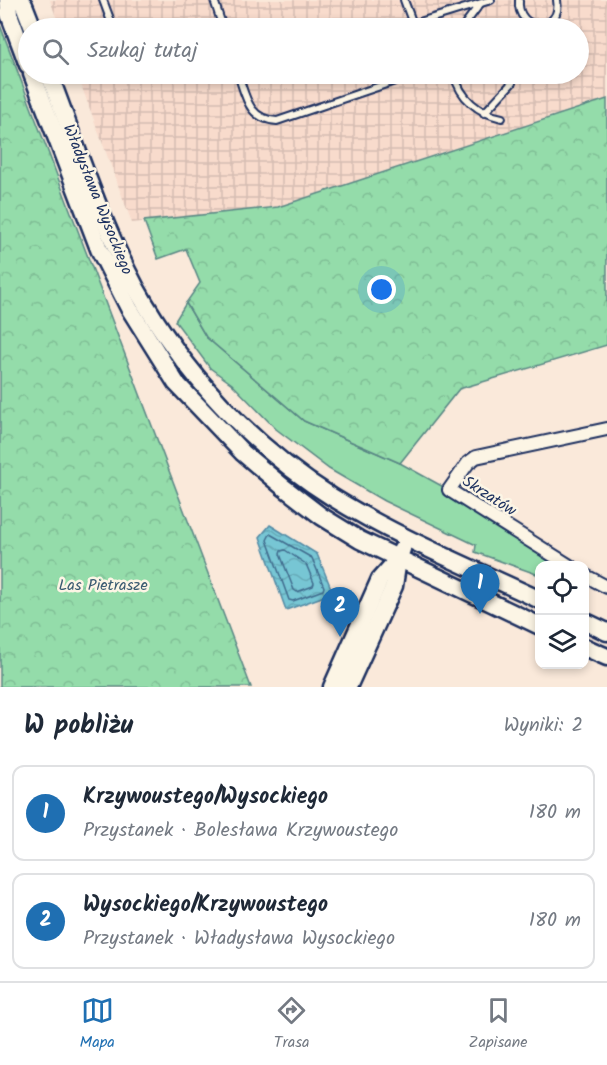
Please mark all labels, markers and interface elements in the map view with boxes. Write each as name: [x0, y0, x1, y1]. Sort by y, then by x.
search box: [18, 18, 589, 84]
text: Szukaj tutaj: [87, 34, 198, 69]
icon: search: [39, 35, 72, 68]
street label: Władysława Wysockiego: [56, 120, 139, 279]
your location: [367, 275, 396, 304]
street label: Skrzatów: [457, 469, 521, 523]
map controls: [535, 561, 589, 669]
button: locate: [535, 561, 589, 615]
pin: 1: [460, 564, 500, 614]
park label: Las Pietrasze: [58, 573, 148, 598]
pin: 2: [320, 588, 360, 637]
button: layers: [535, 615, 589, 669]
text: W pobliżu: [24, 705, 133, 747]
text: Wyniki: 2: [504, 710, 583, 742]
text: Krzywoustego/Wysockiego: [83, 780, 328, 815]
text: 1: [42, 797, 49, 829]
text: 180 m: [529, 797, 581, 829]
text: Przystanek · Bolesława Krzywoustego: [83, 815, 398, 847]
text: Wysockiego/Krzywoustego: [83, 888, 328, 923]
text: 2: [40, 905, 51, 937]
text: 180 m: [529, 905, 581, 937]
text: Przystanek · Władysława Wysockiego: [83, 923, 395, 955]
tab: Mapa: [80, 994, 115, 1055]
tab: Trasa: [274, 994, 310, 1055]
tab: Zapisane: [469, 994, 527, 1055]

